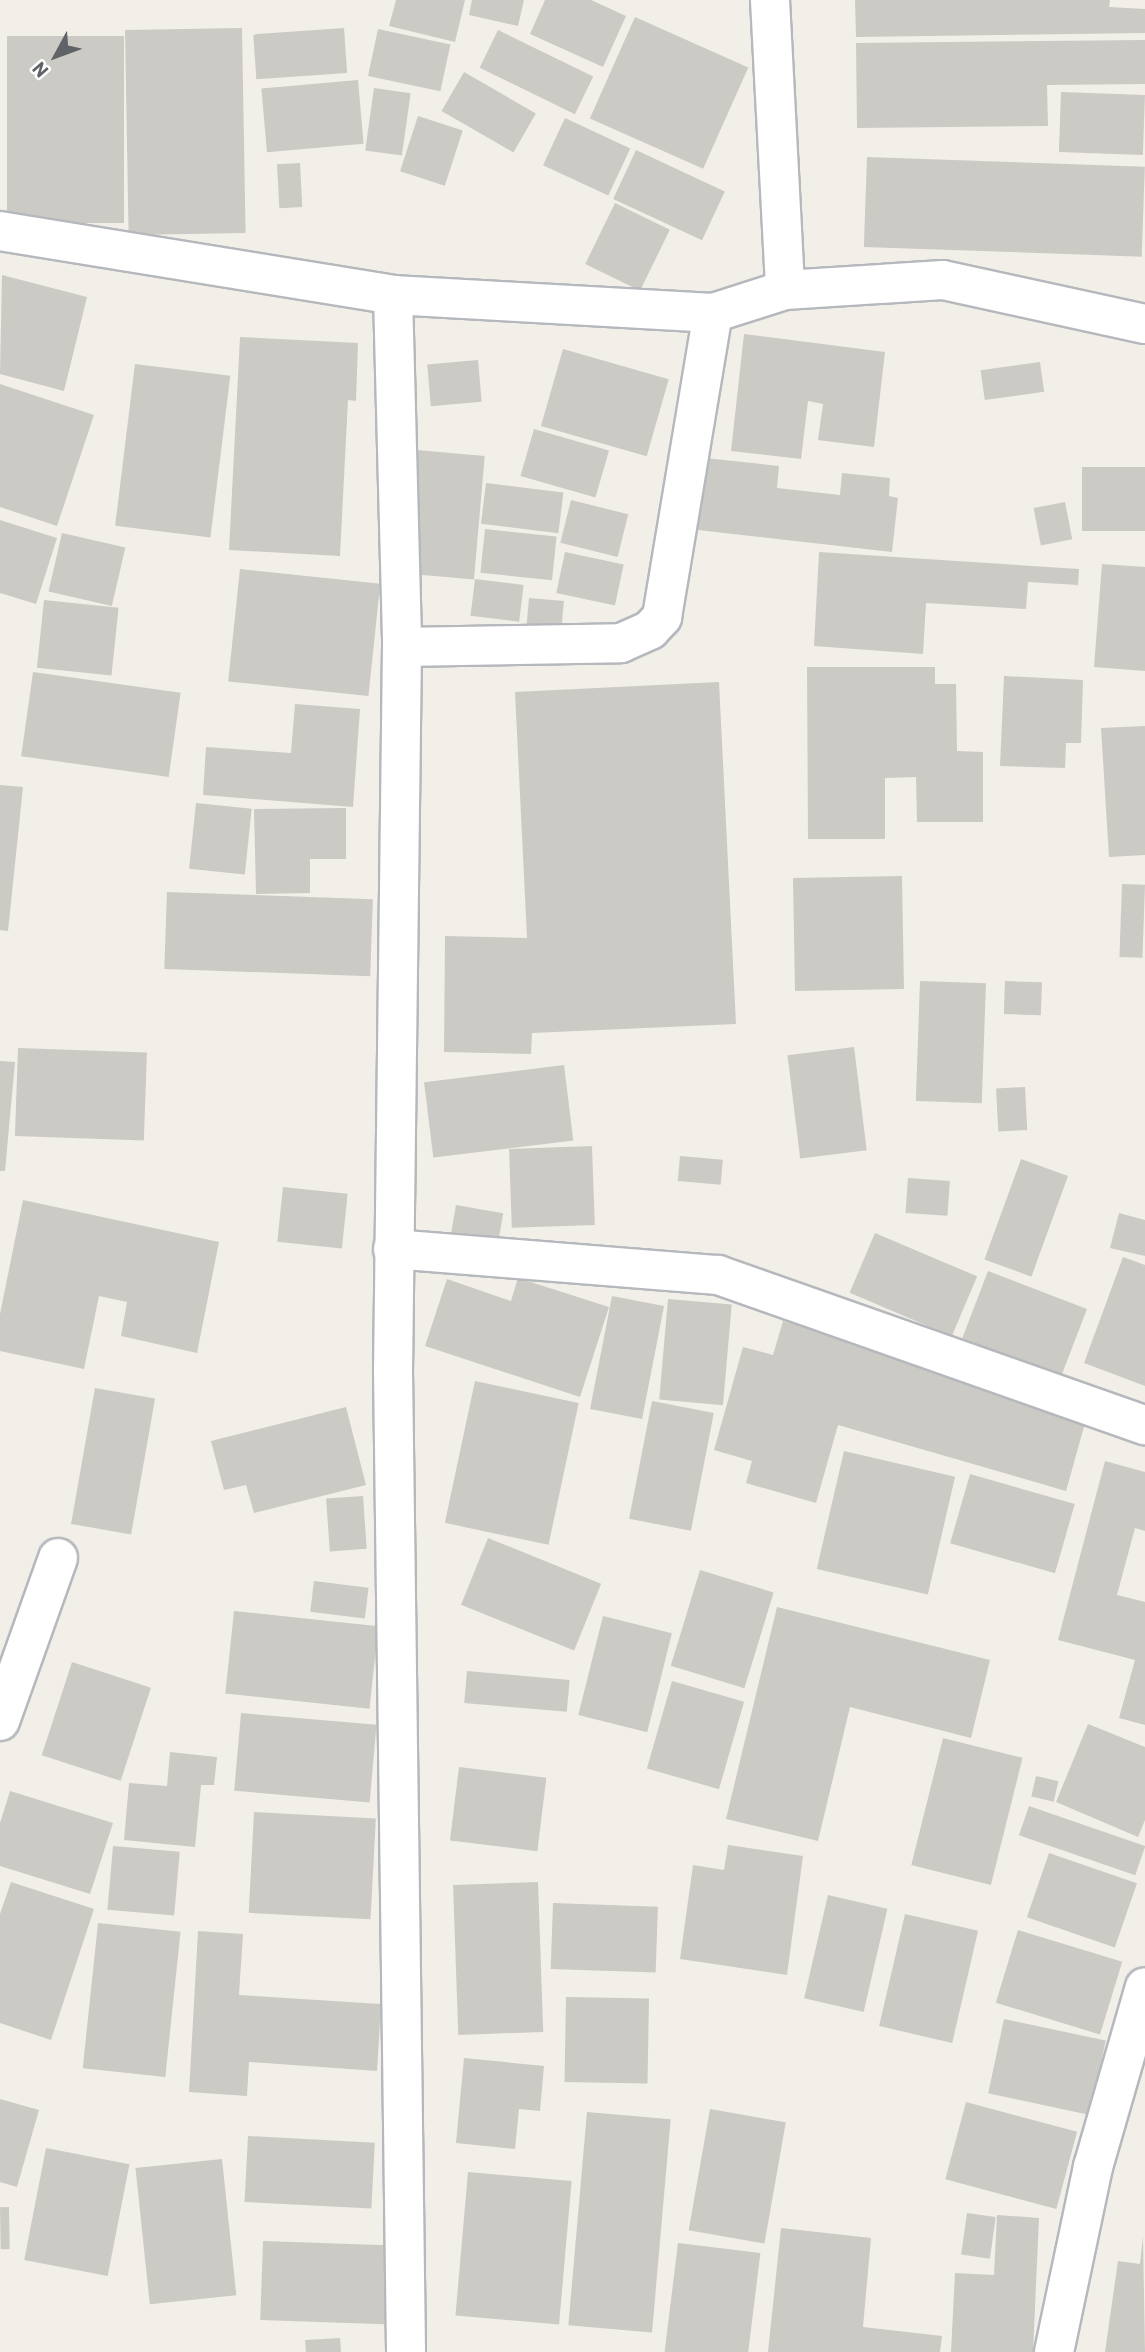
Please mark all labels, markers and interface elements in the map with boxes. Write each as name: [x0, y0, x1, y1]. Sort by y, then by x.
north arrow: [21, 21, 91, 91]
text: N: [27, 58, 53, 82]

